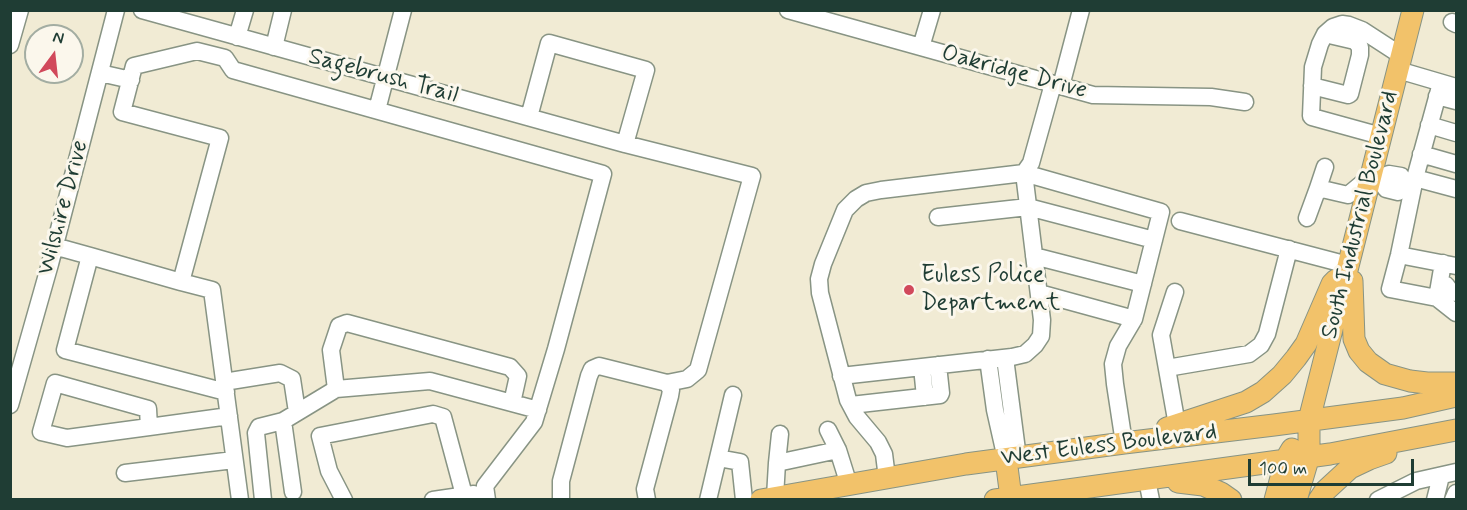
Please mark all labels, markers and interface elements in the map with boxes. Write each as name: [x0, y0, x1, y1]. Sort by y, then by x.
north arrow: [24, 24, 84, 84]
text: N: [50, 27, 66, 50]
street label: Oakridge Drive: [938, 40, 1090, 106]
street label: Sagebrush Trail: [305, 43, 461, 111]
street label: South Industrial Boulevard: [1316, 88, 1406, 342]
street label: Wilshire Drive: [32, 137, 96, 279]
place label: Euless Police Department: [921, 262, 1060, 318]
marker: Euless Police Department: [902, 283, 916, 297]
street label: West Euless Boulevard: [999, 418, 1219, 474]
scale bar: [1251, 447, 1418, 485]
text: 100 m: [1259, 457, 1307, 481]

